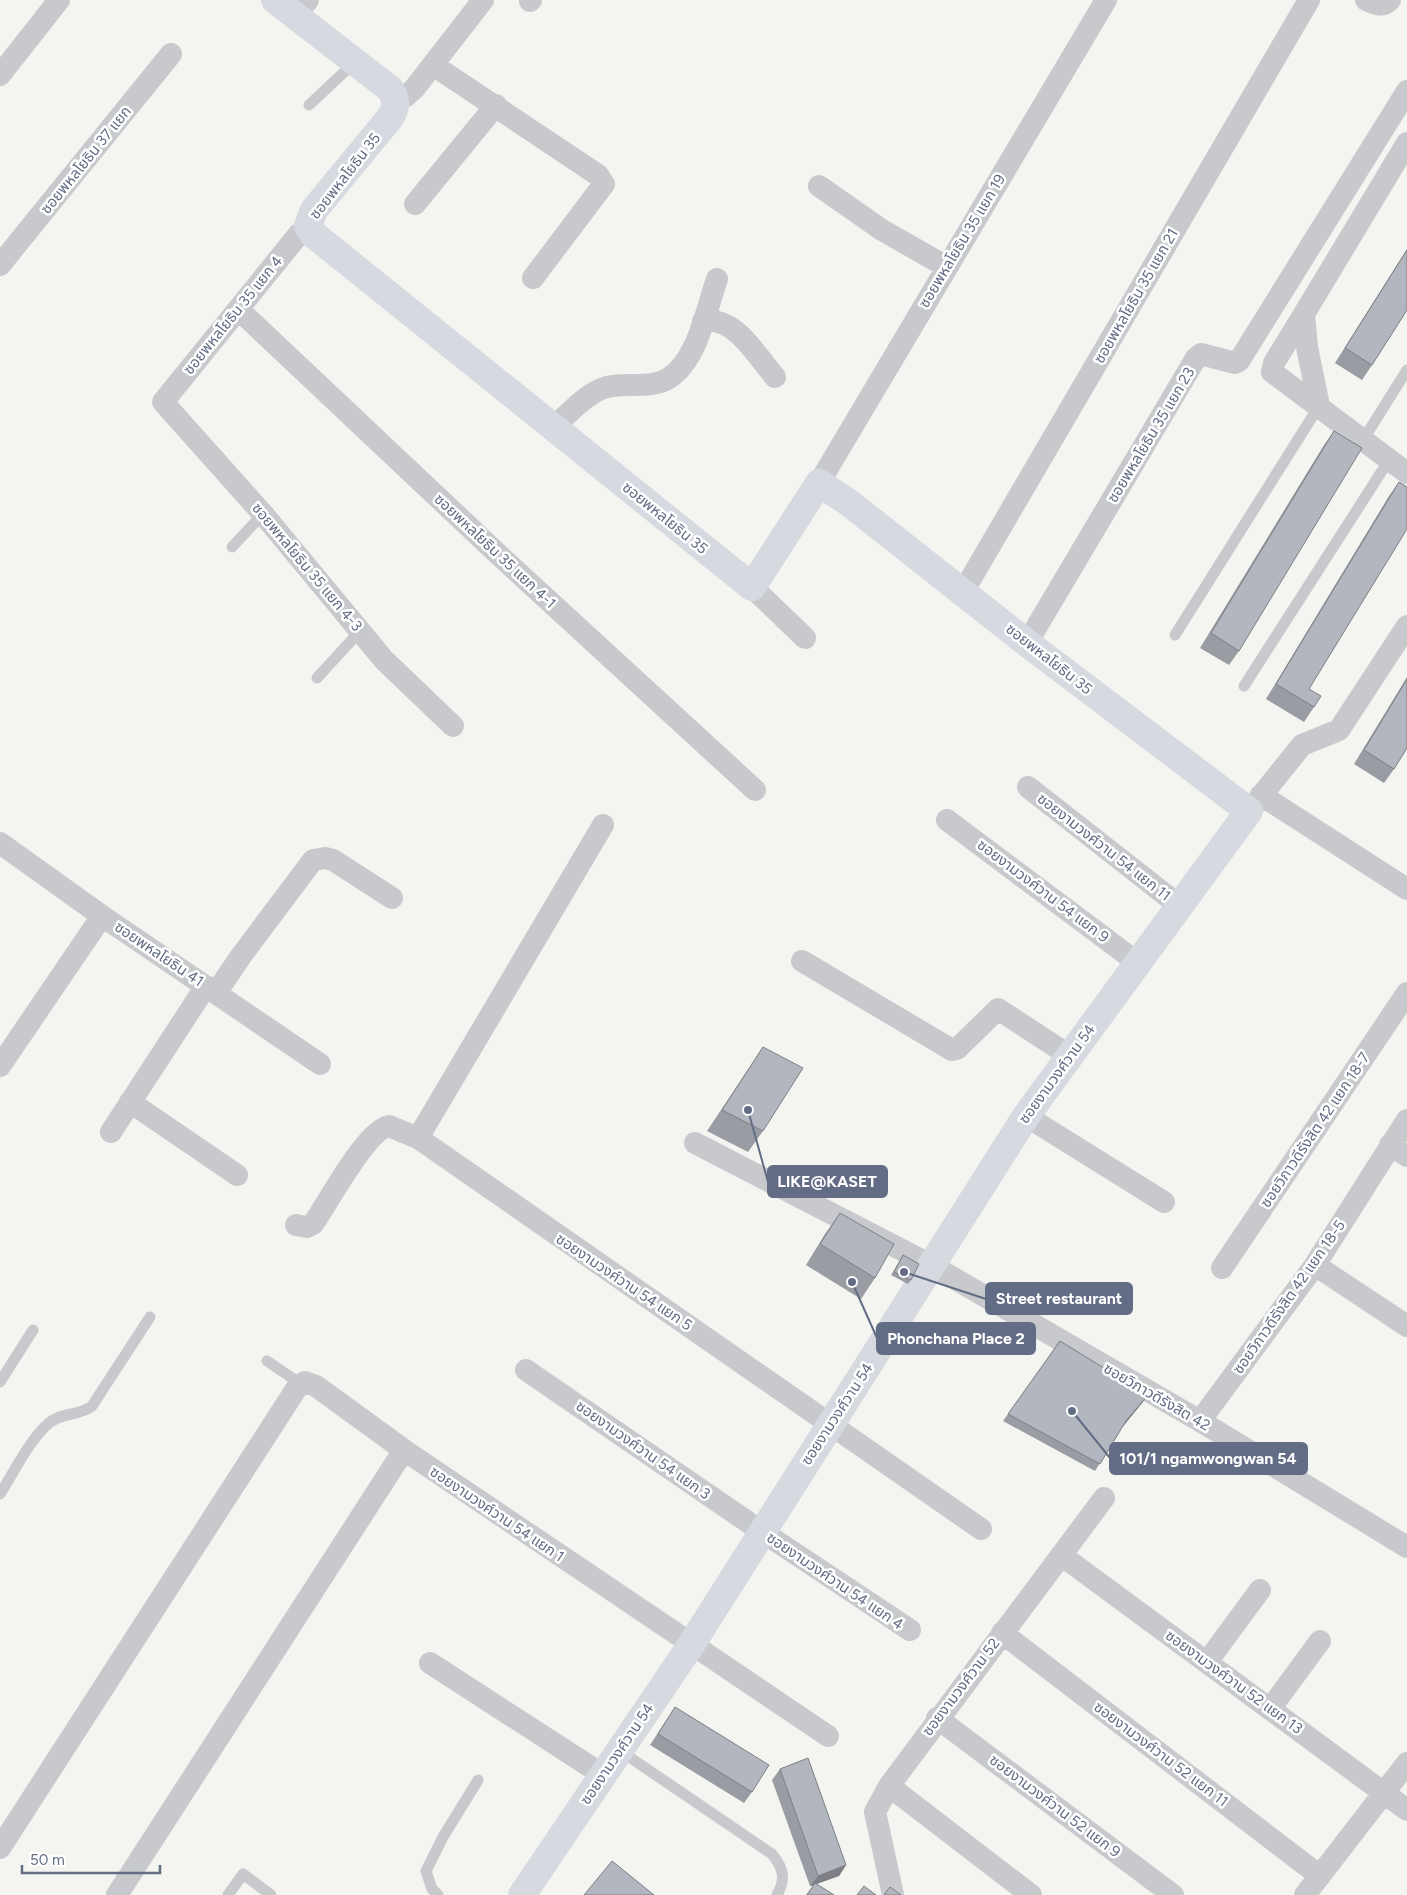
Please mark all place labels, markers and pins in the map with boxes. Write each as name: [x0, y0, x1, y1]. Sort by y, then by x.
callout: LIKE@KASET: [768, 1166, 887, 1197]
callout: Street restaurant: [986, 1283, 1132, 1314]
callout: Phonchana Place 2: [877, 1323, 1035, 1354]
callout: 101/1 ngamwongwan 54: [1110, 1443, 1307, 1474]

